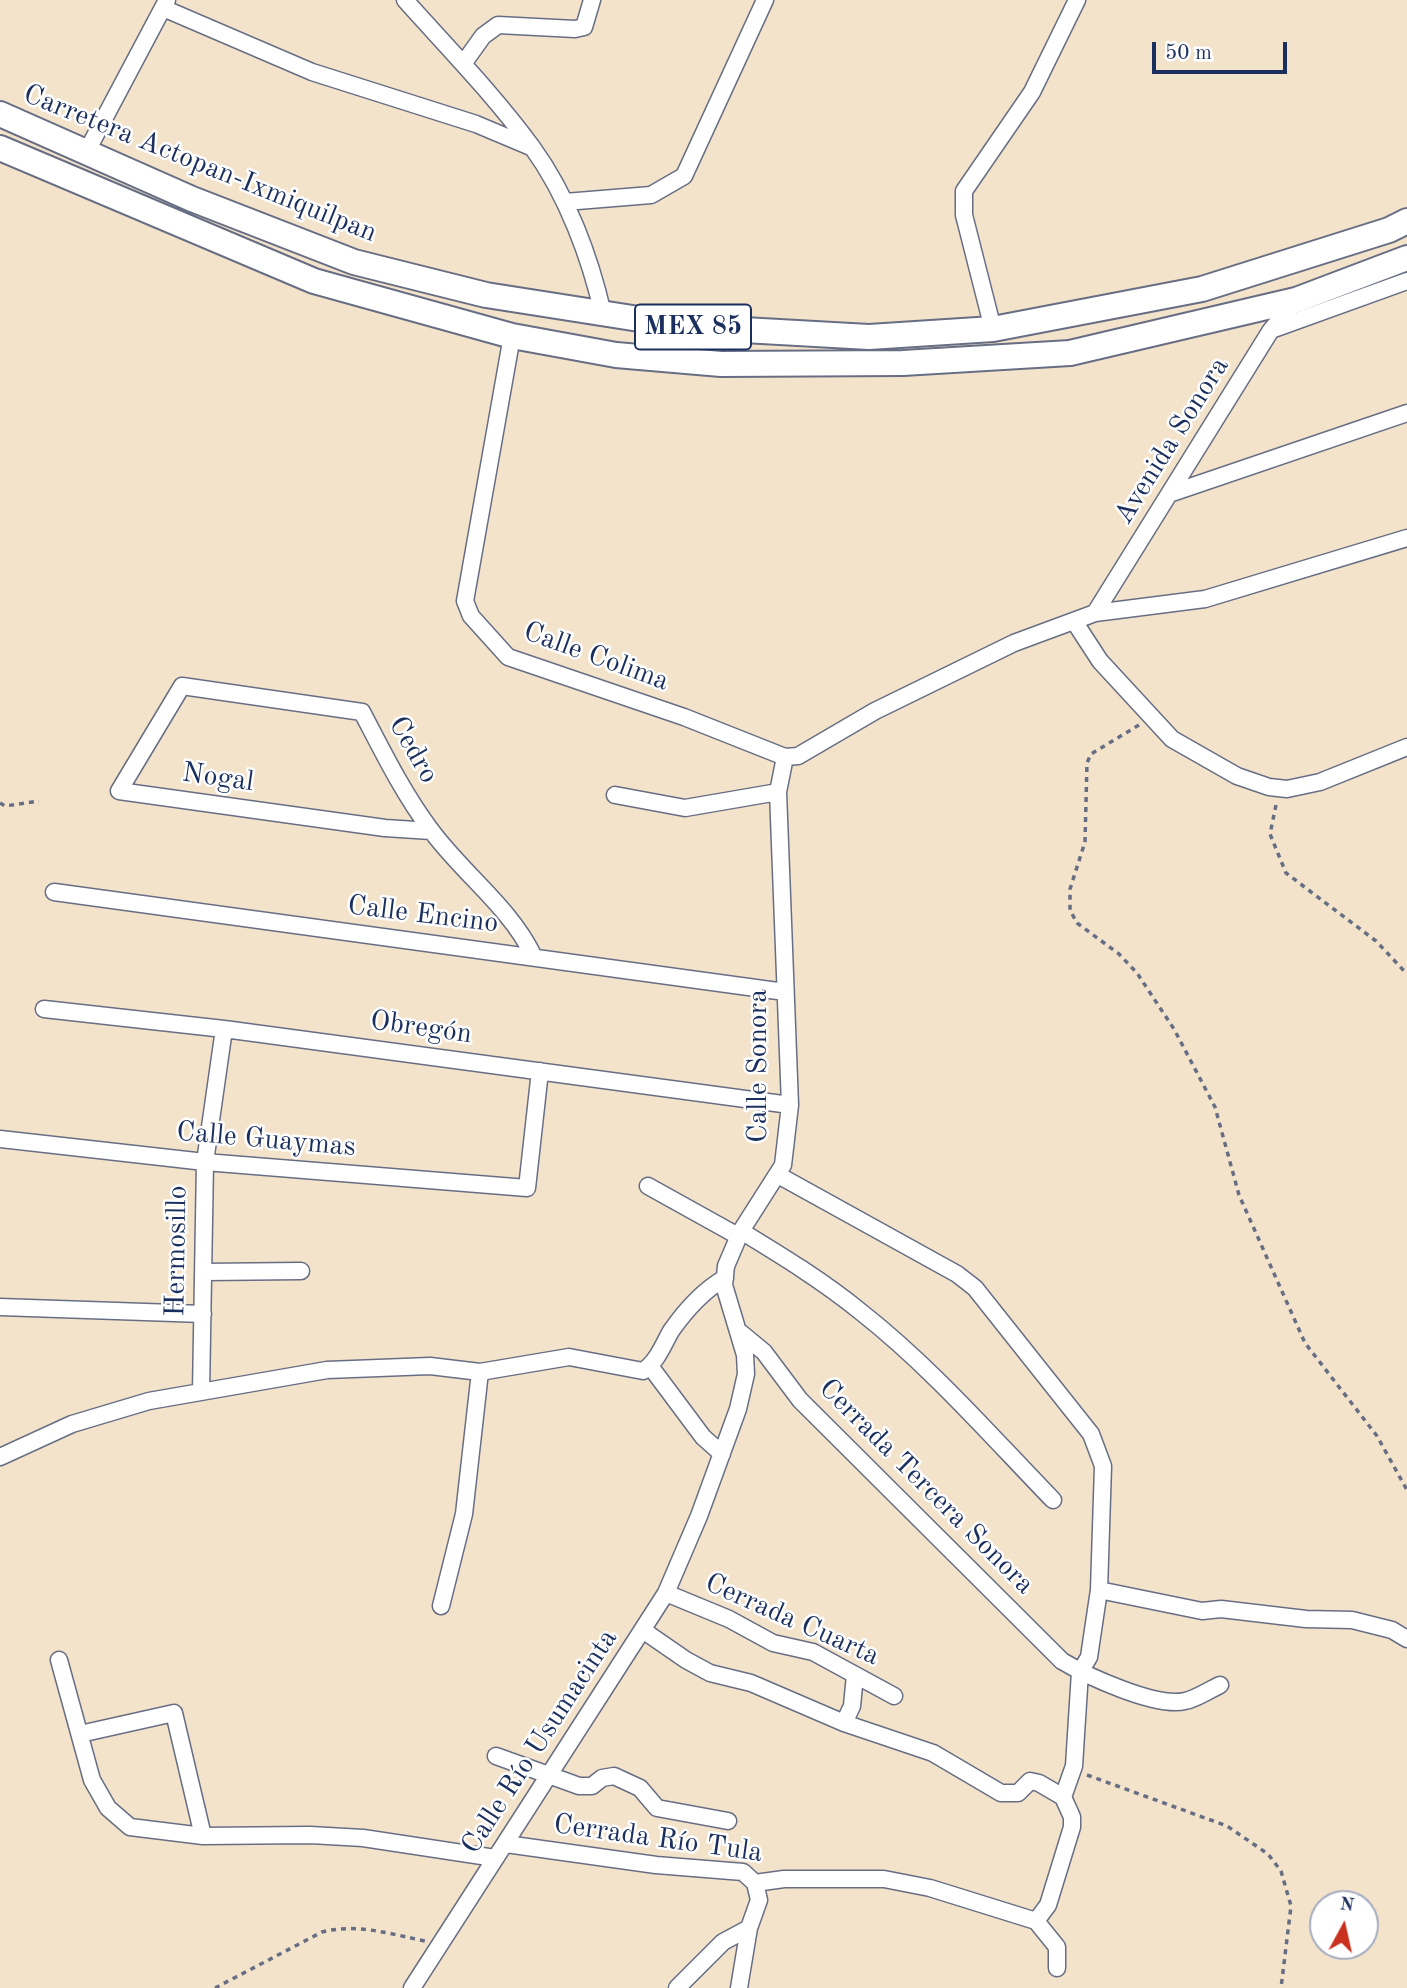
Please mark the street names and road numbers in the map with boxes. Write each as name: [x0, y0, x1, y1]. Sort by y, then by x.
street label: Carretera Actopan-Ixmiquilpan: [18, 78, 382, 250]
road number: MEX 85: [635, 304, 751, 350]
street label: Avenida Sonora: [1107, 351, 1237, 531]
street label: Calle Colima: [519, 615, 673, 699]
street label: Cedro: [381, 711, 445, 789]
street label: Nogal: [180, 756, 256, 800]
street label: Calle Encino: [346, 889, 500, 941]
street label: Calle Sonora: [742, 989, 776, 1143]
street label: Obregón: [368, 1004, 474, 1052]
street label: Calle Guaymas: [175, 1115, 357, 1165]
street label: Hermosillo: [159, 1185, 195, 1317]
street label: Cerrada Tercera Sonora: [811, 1372, 1041, 1602]
street label: Cerrada Cuarta: [700, 1567, 884, 1673]
street label: Calle Río Usumacinta: [455, 1623, 625, 1861]
street label: Cerrada Río Tula: [551, 1808, 765, 1870]

